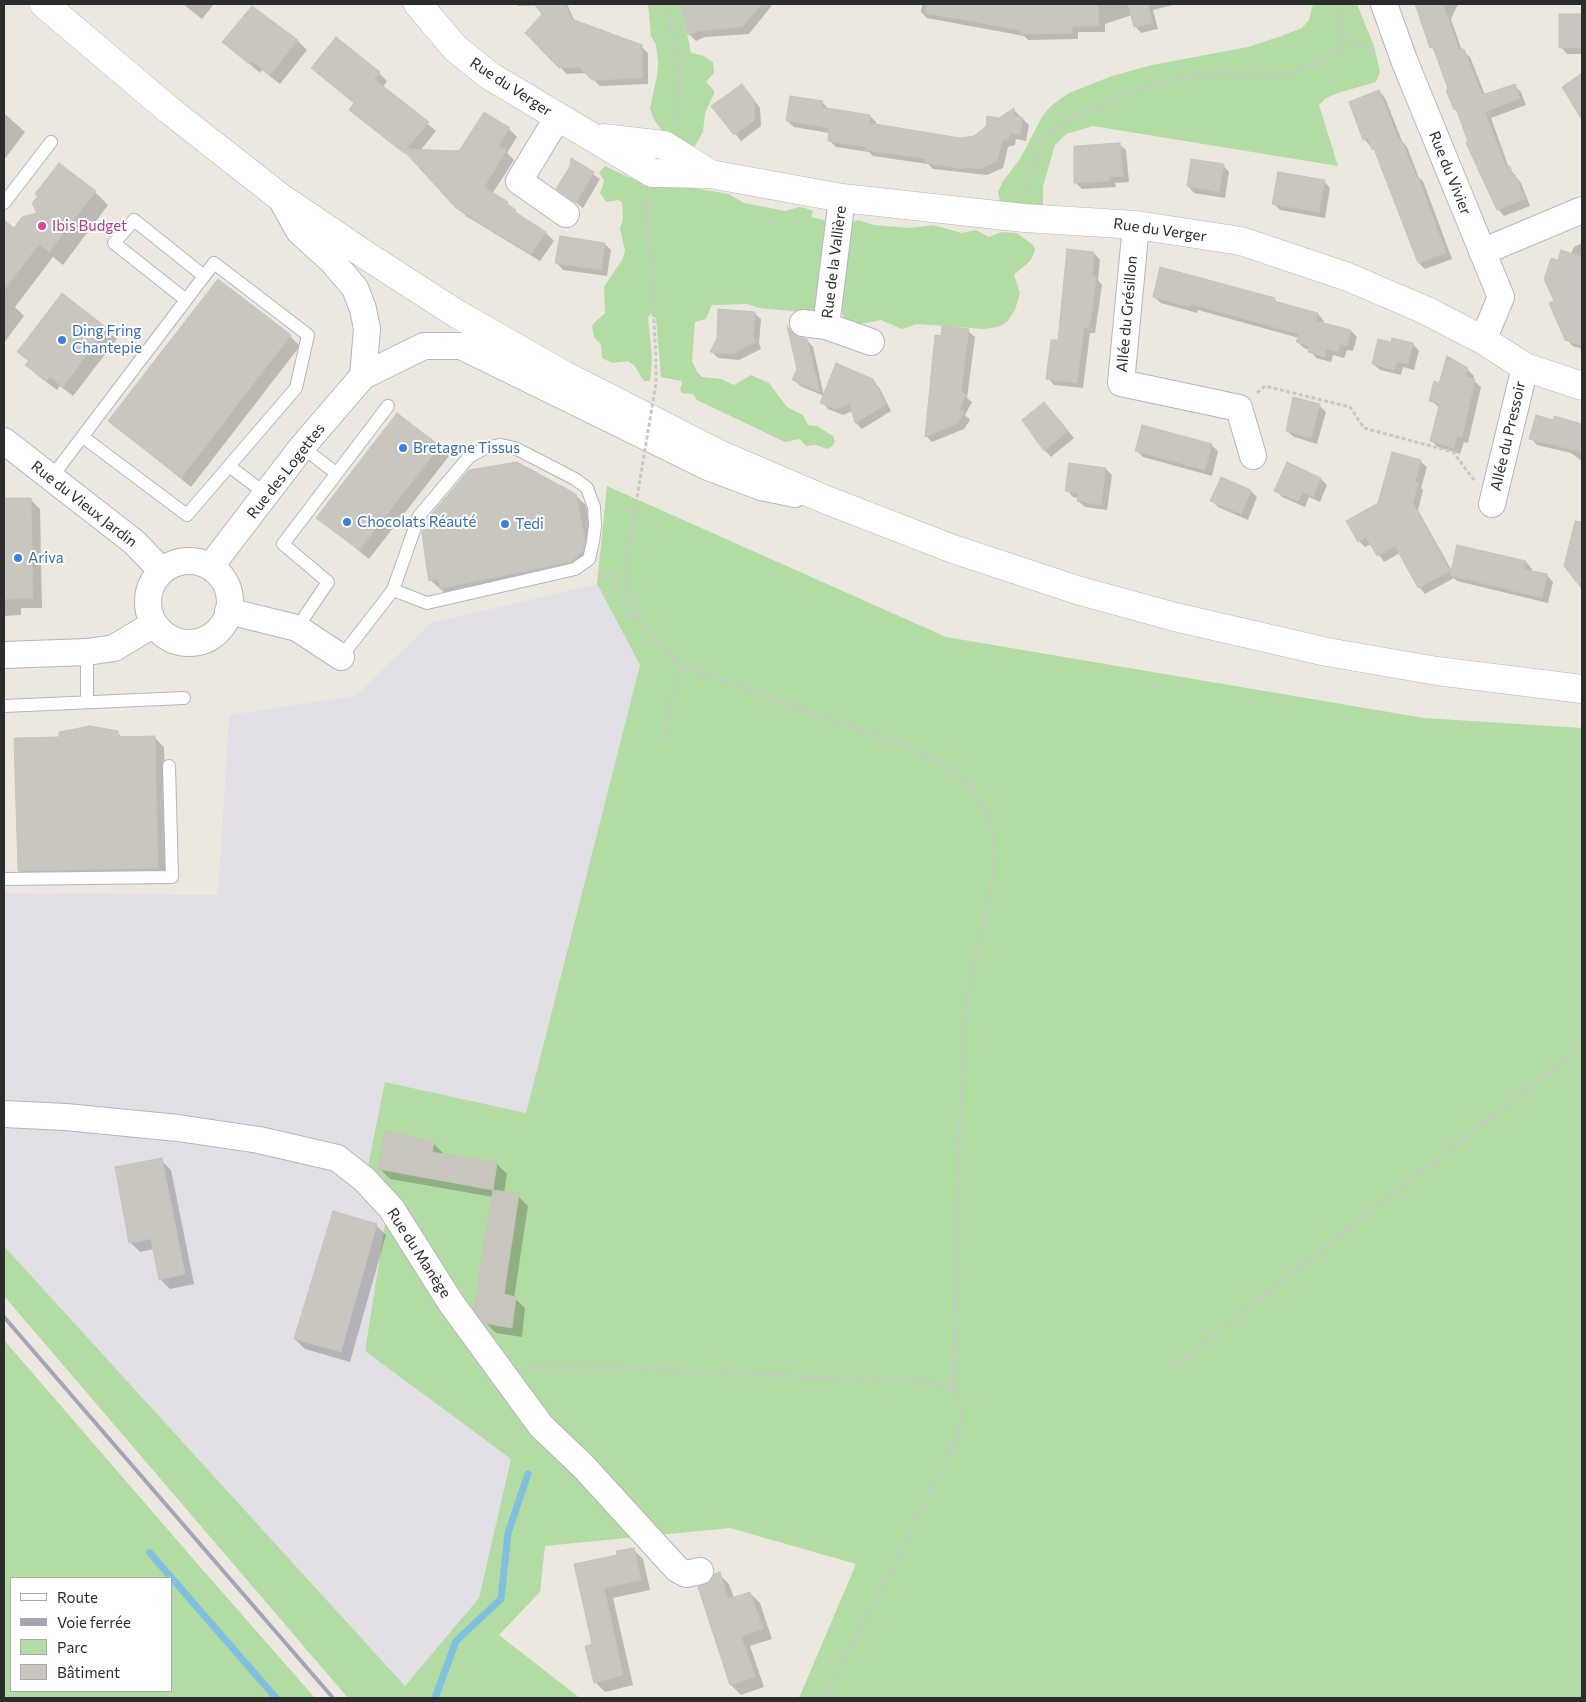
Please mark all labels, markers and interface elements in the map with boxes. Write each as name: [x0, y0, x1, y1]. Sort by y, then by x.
street label: Rue du Verger: [467, 54, 555, 120]
street label: Rue du Vivier: [1425, 129, 1475, 217]
street label: Rue de la Vallière: [818, 205, 850, 319]
street label: Rue du Verger: [1112, 215, 1208, 245]
place label: Ibis Budget: [52, 217, 127, 235]
marker: Ibis Budget: [36, 220, 48, 232]
street label: Allée du Grésillon: [1113, 255, 1141, 373]
place label: Ding Fring Chantepie: [72, 322, 142, 357]
marker: Ding Fring Chantepie: [56, 334, 68, 346]
street label: Allée du Pressoir: [1487, 379, 1529, 493]
street label: Rue des Logettes: [243, 420, 329, 522]
place label: Bretagne Tissus: [413, 439, 520, 457]
marker: Bretagne Tissus: [397, 442, 409, 454]
street label: Rue du Vieux Jardin: [27, 457, 141, 551]
place label: Chocolats Réauté: [357, 513, 476, 531]
place label: Tedi: [515, 515, 544, 533]
marker: Chocolats Réauté: [341, 516, 353, 528]
marker: Tedi: [499, 518, 511, 530]
place label: Ariva: [28, 549, 64, 567]
marker: Ariva: [12, 552, 24, 564]
street label: Rue du Manège: [383, 1205, 455, 1301]
legend: [10, 1577, 172, 1692]
text: Route: [57, 1588, 98, 1606]
text: Voie ferrée: [57, 1613, 131, 1631]
text: Parc: [57, 1638, 87, 1656]
text: Bâtiment: [57, 1663, 120, 1681]

